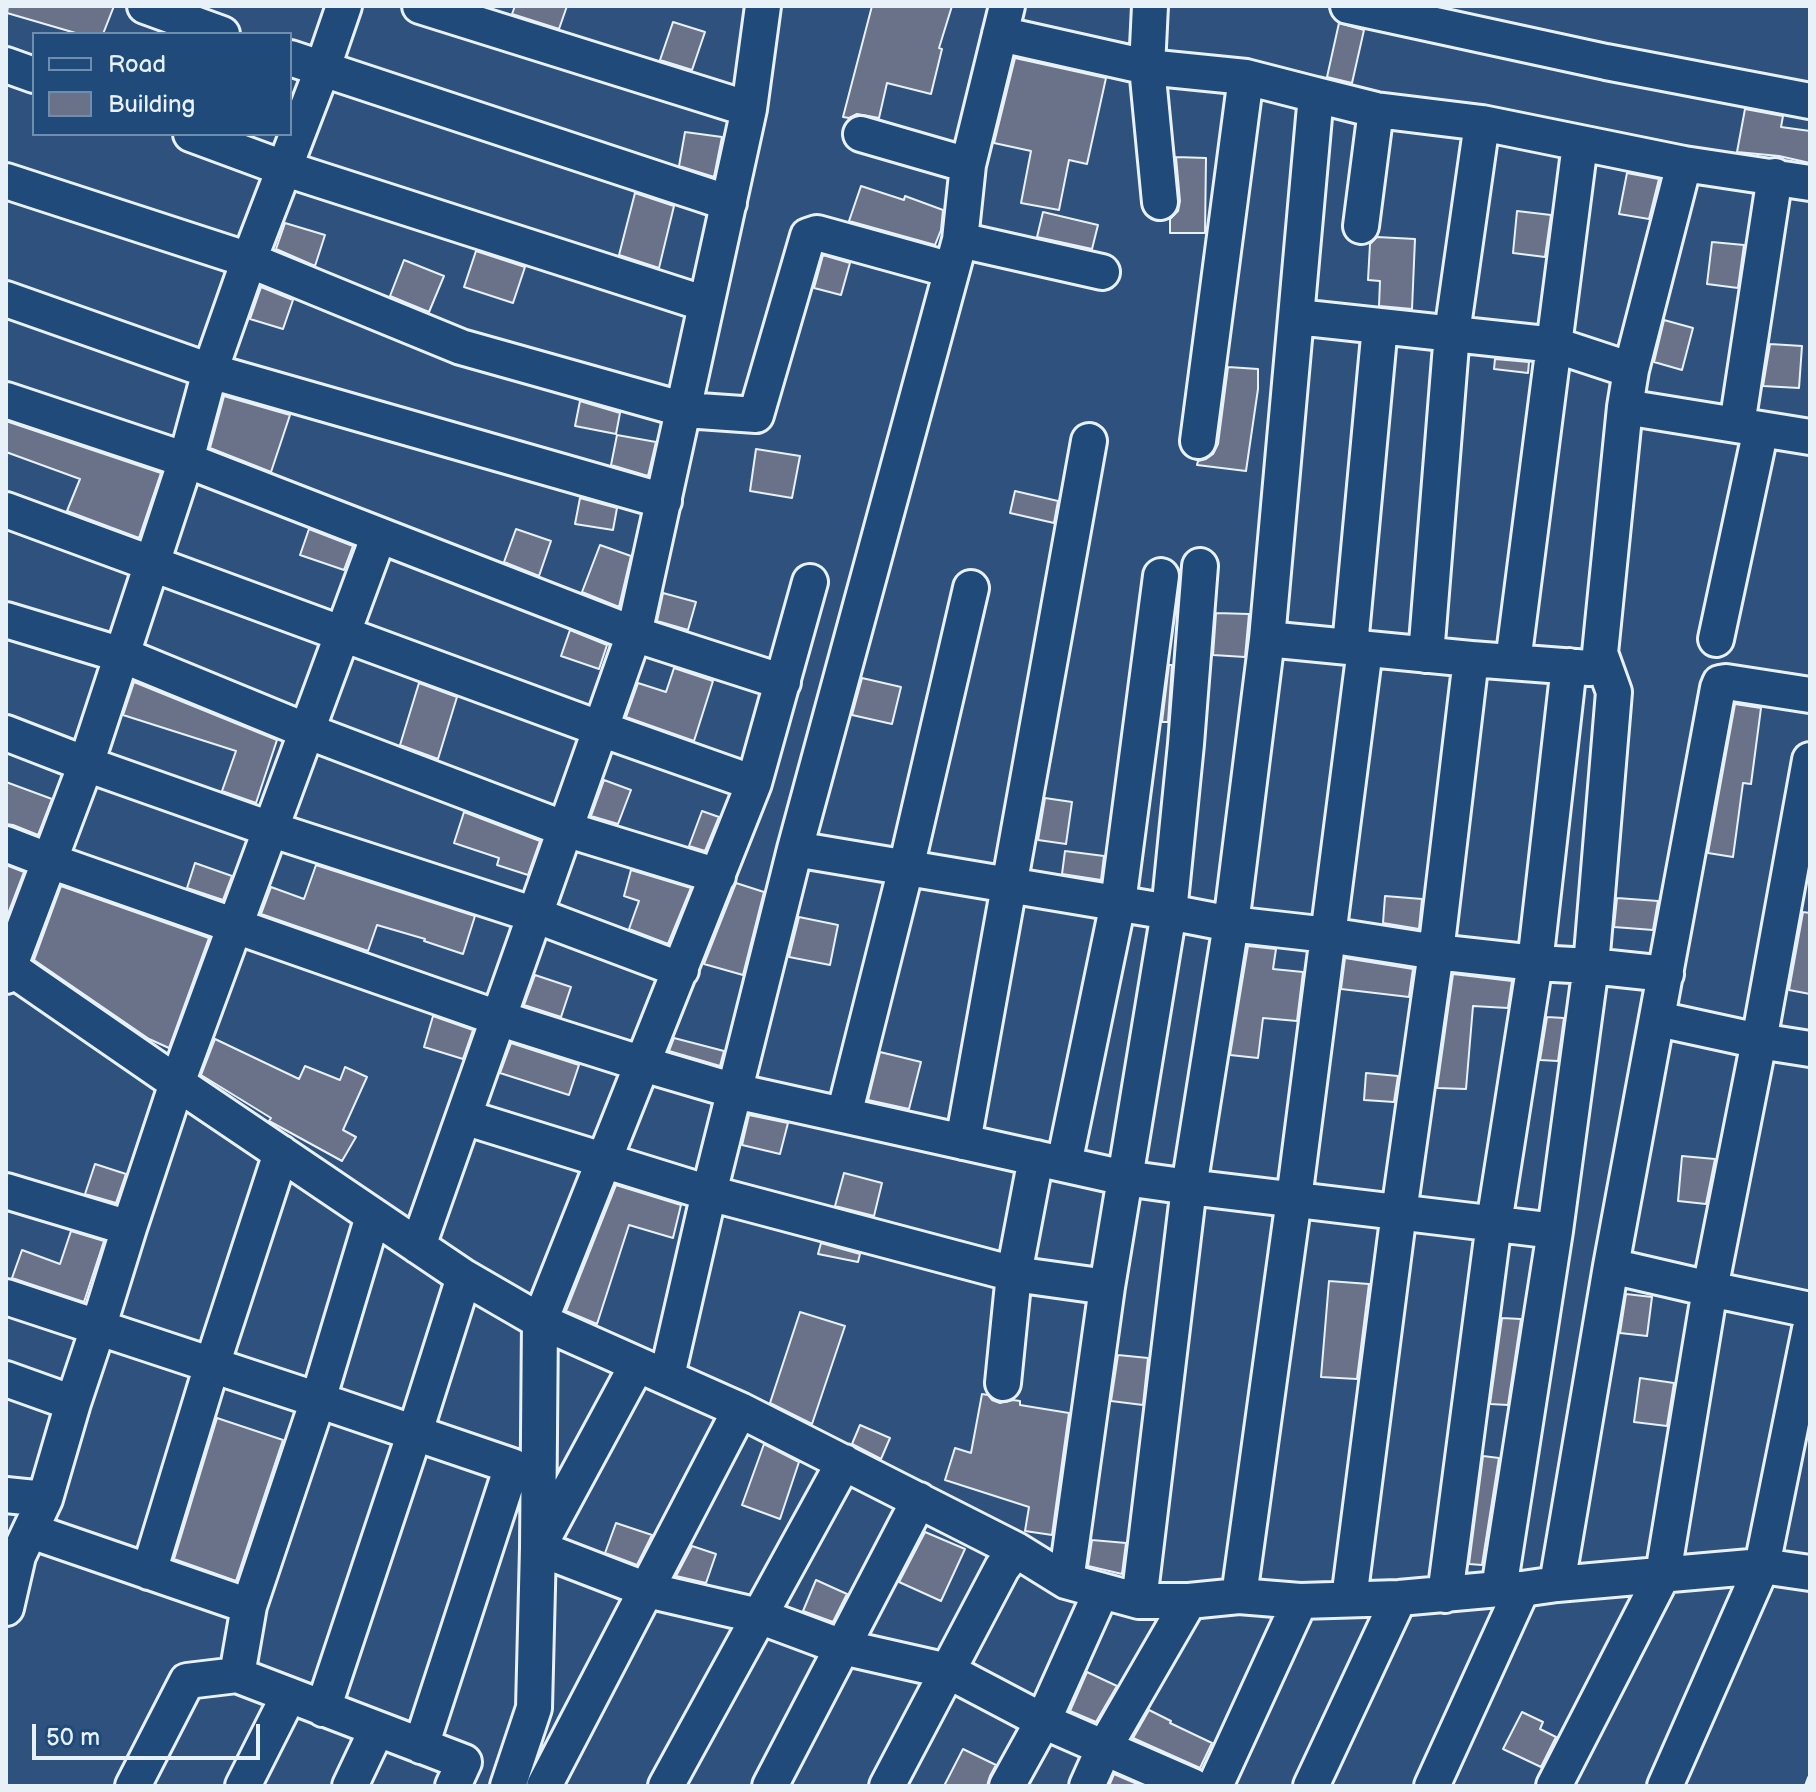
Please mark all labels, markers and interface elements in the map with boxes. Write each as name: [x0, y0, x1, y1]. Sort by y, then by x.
legend: [32, 32, 292, 136]
text: Road: [108, 50, 166, 79]
text: Building: [108, 90, 195, 119]
scale bar: [36, 1708, 264, 1758]
text: 50 m: [46, 1723, 100, 1752]

